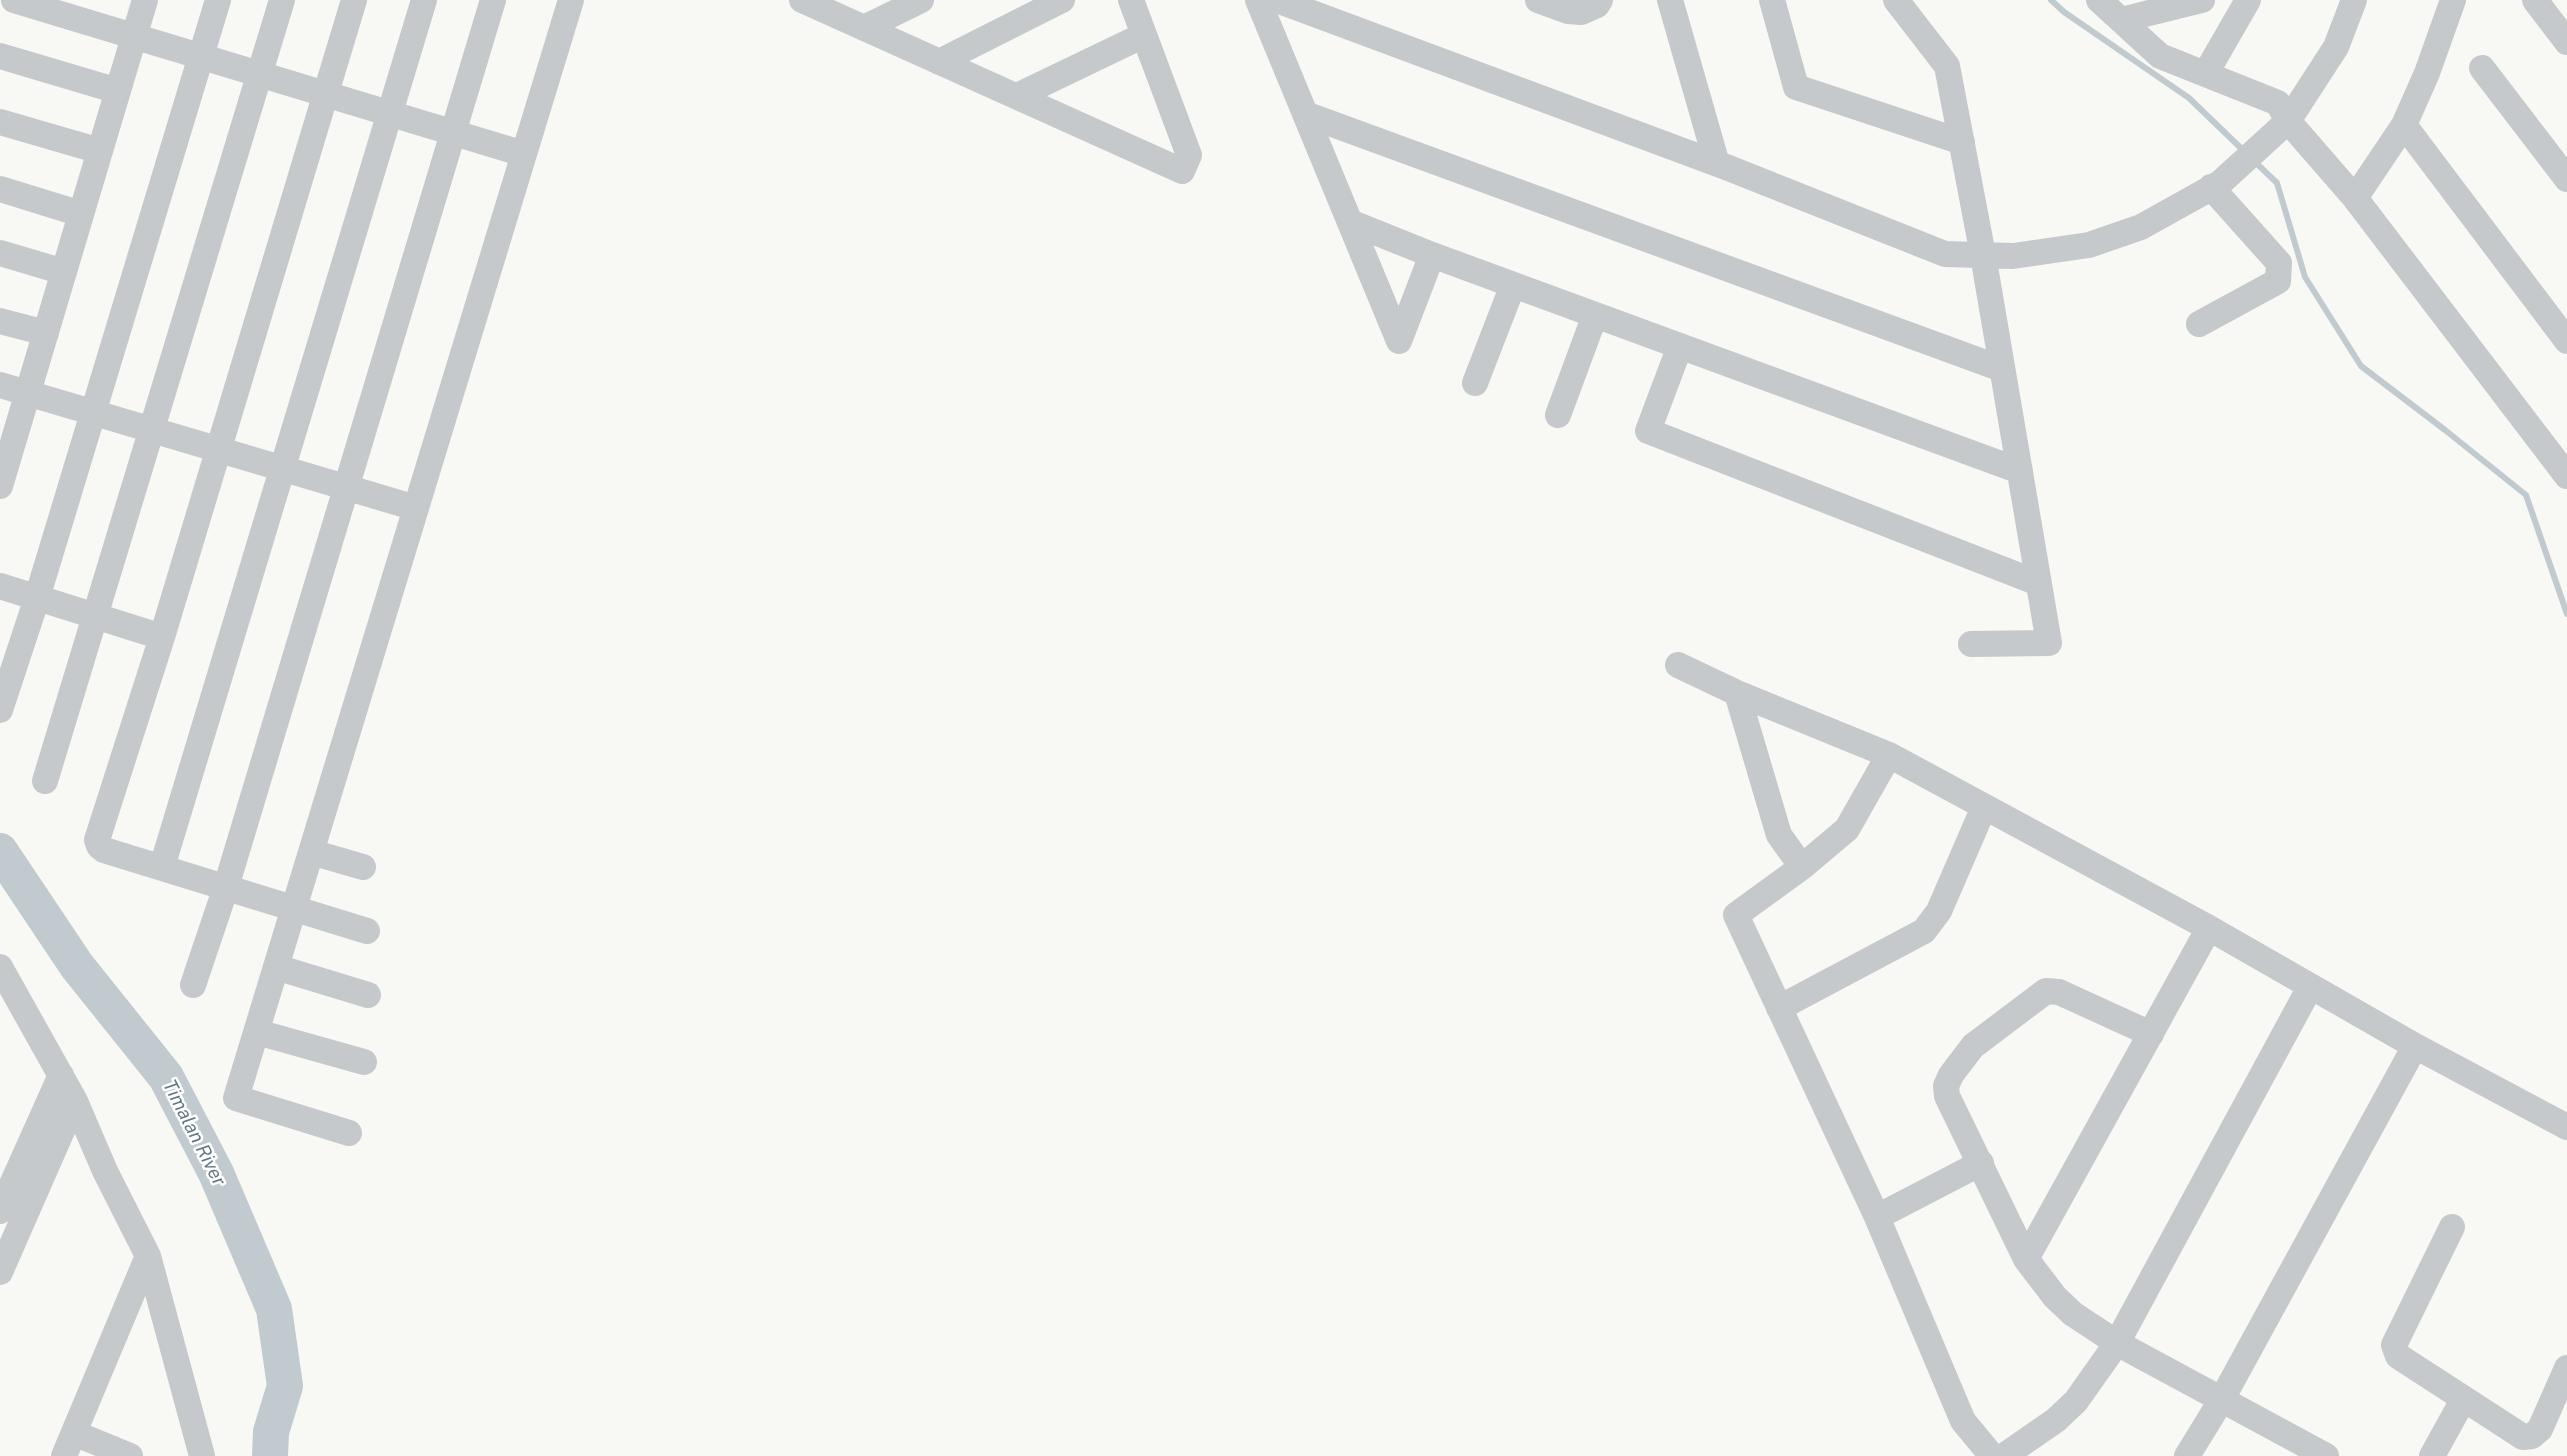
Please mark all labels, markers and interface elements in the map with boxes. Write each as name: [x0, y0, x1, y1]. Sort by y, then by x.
water label: Timalan River: [158, 1076, 230, 1190]

